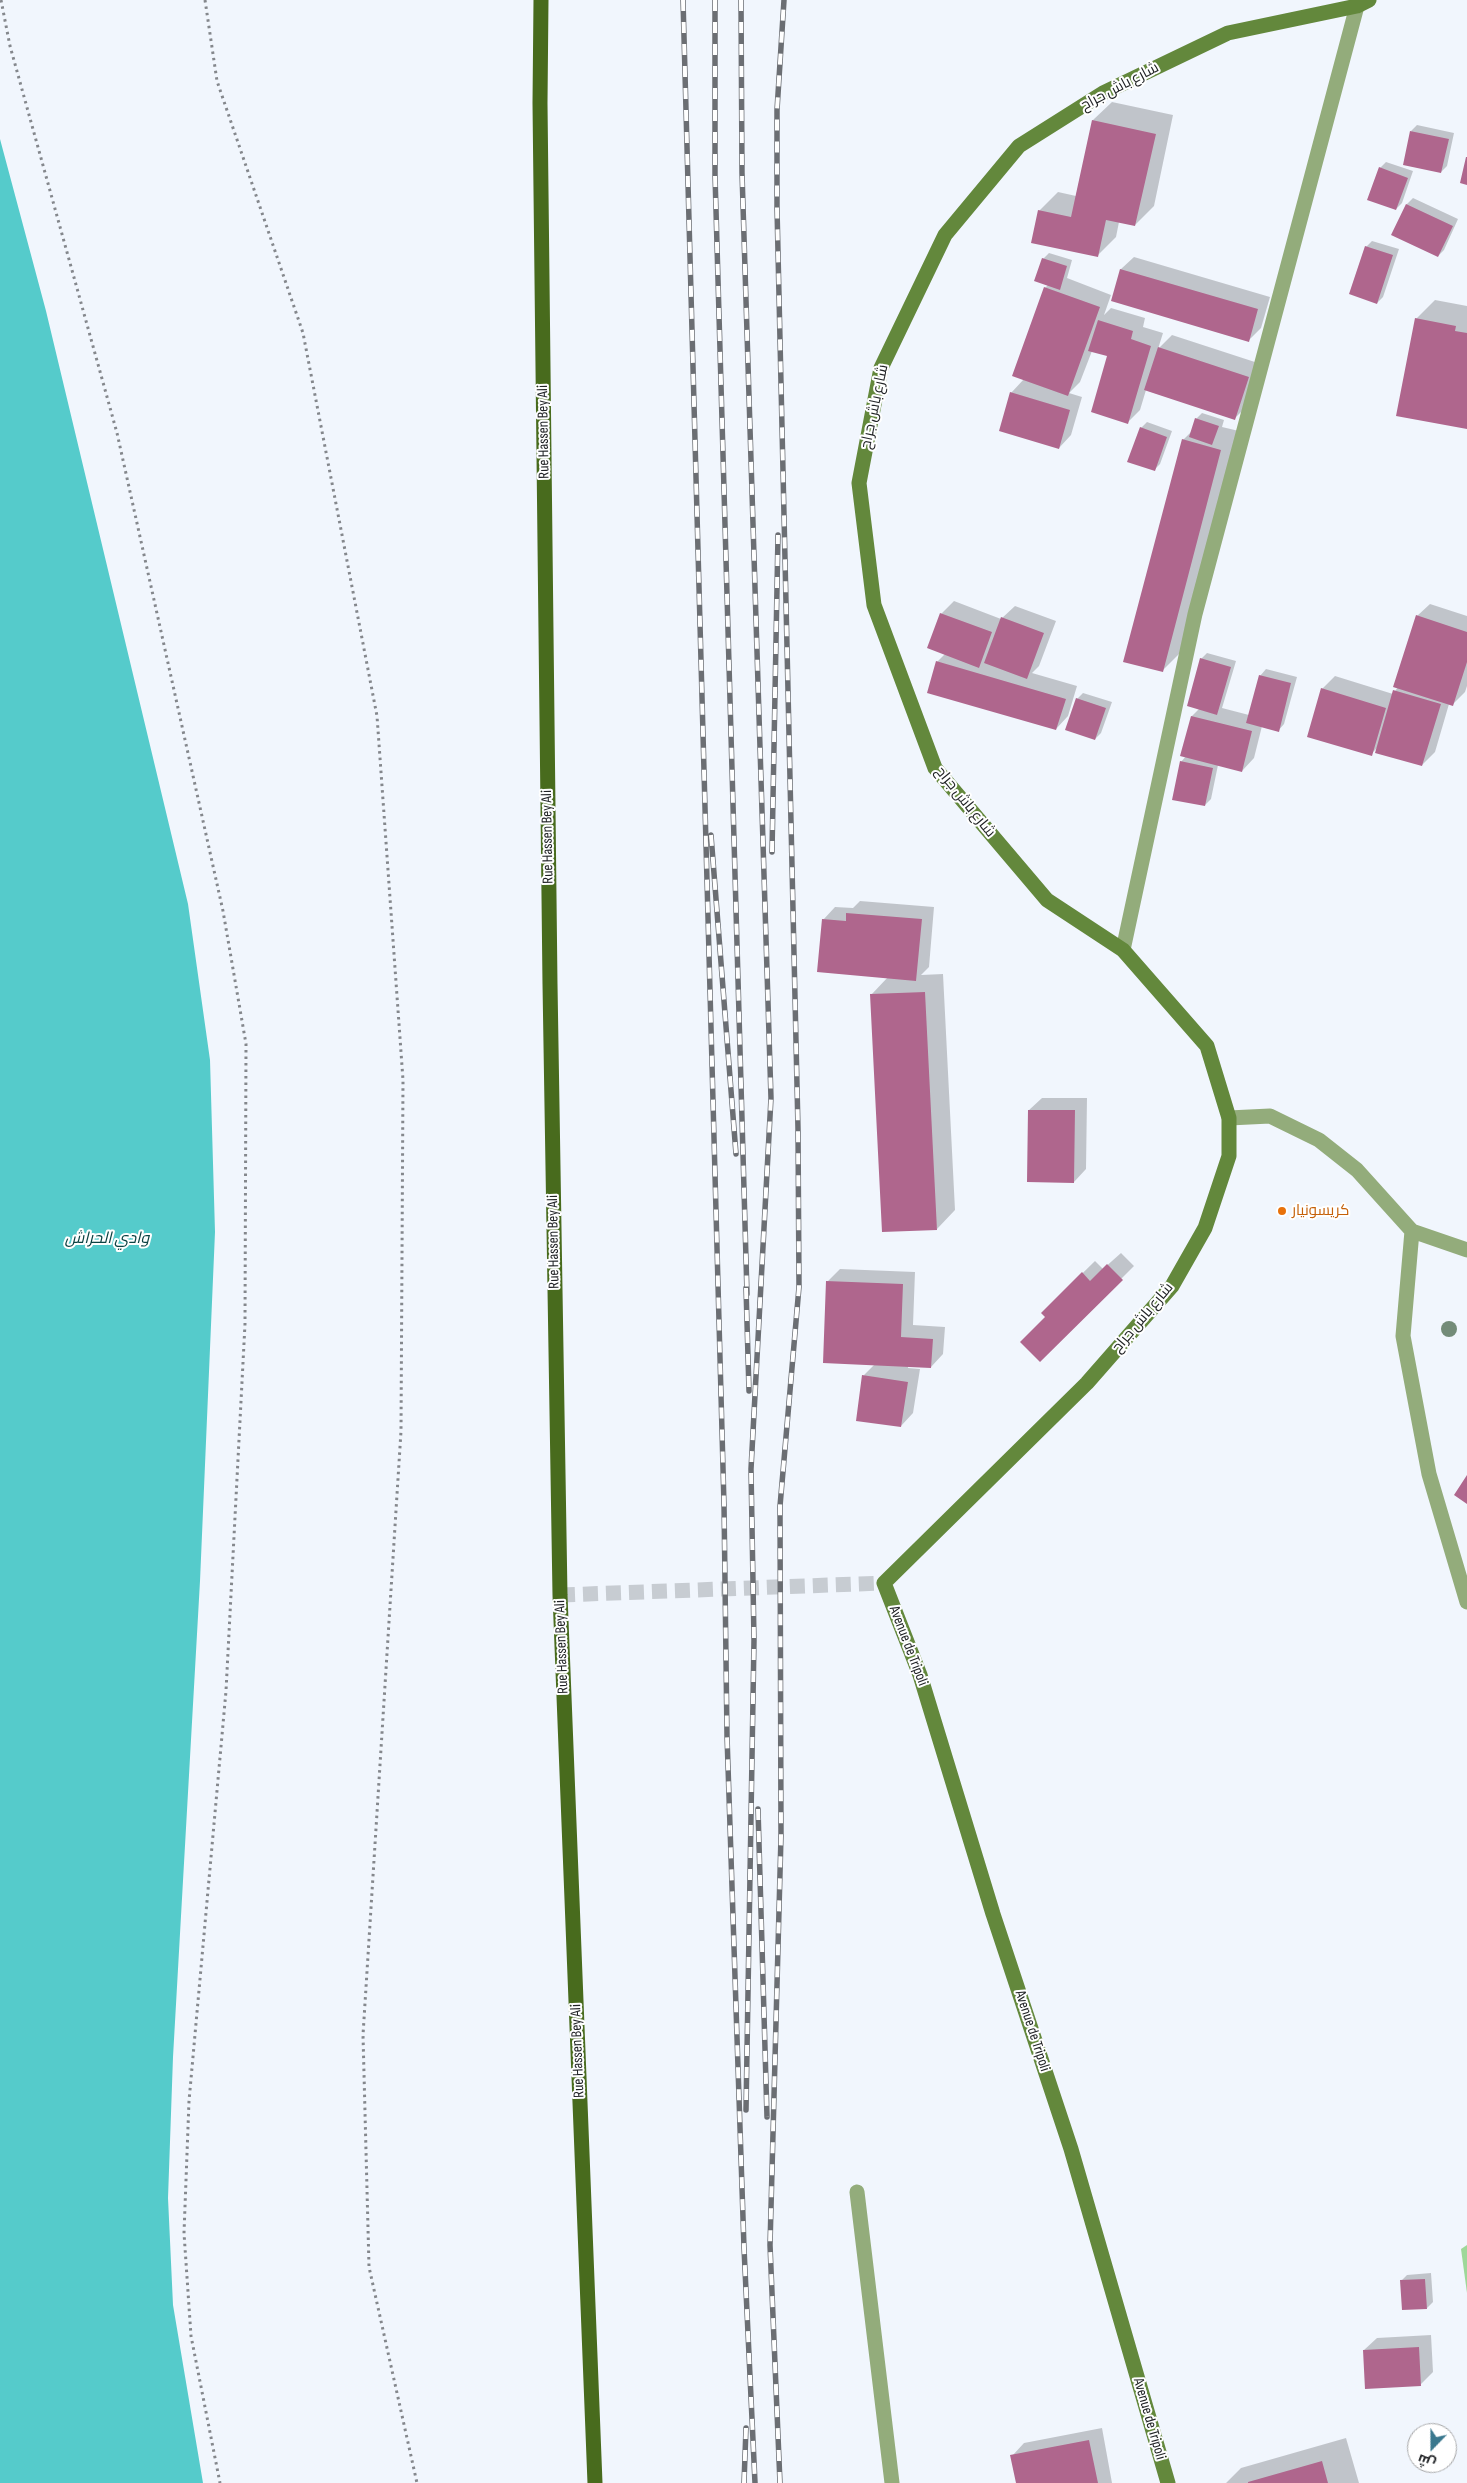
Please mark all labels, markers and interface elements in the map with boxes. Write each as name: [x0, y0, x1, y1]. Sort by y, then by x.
street label: شارع باش جراح: [1078, 59, 1162, 115]
street label: شارع باش جراح: [857, 363, 893, 451]
street label: Rue Hassen Bey Ali: [534, 385, 554, 479]
street label: شارع باش جراح: [931, 763, 999, 841]
street label: Rue Hassen Bey Ali: [538, 790, 558, 884]
street label: Rue Hassen Bey Ali: [544, 1195, 564, 1289]
place label: كريسونيار: [1292, 1202, 1349, 1220]
marker: كريسونيار: [1276, 1205, 1288, 1217]
water label: وادي الحراش: [65, 1229, 149, 1249]
street label: شارع باش جراح: [1108, 1279, 1178, 1357]
street label: Rue Hassen Bey Ali: [551, 1600, 573, 1694]
street label: Avenue de Tripoli: [885, 1604, 931, 1688]
street label: Avenue de Tripoli: [1010, 1988, 1054, 2074]
street label: Rue Hassen Bey Ali: [567, 2004, 589, 2098]
street label: Avenue de Tripoli: [1129, 2376, 1169, 2462]
north arrow: [1407, 2423, 1457, 2473]
text: ش: [1415, 2450, 1438, 2473]

